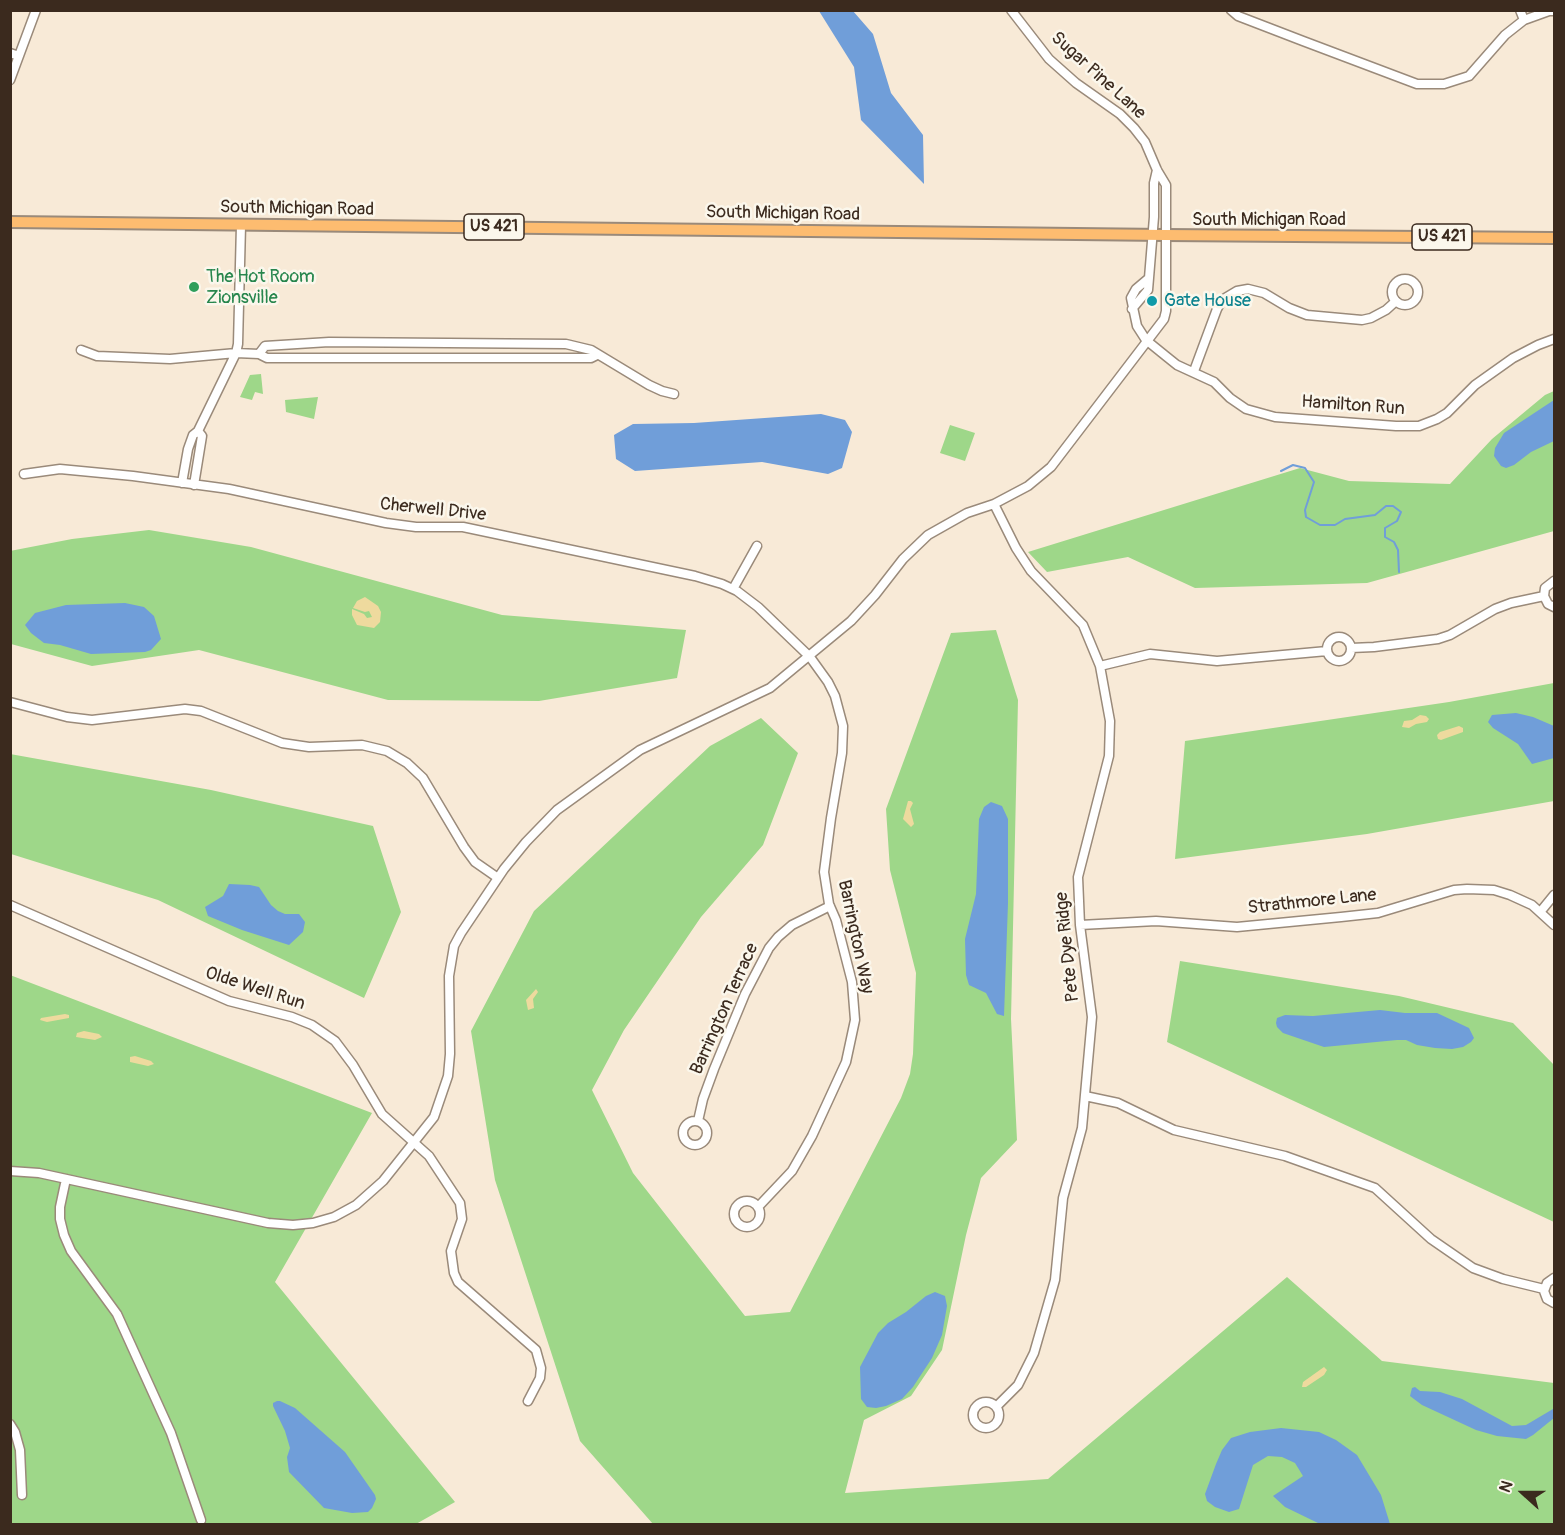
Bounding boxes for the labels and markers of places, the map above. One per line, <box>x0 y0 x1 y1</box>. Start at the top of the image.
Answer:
place label: The Hot Room Zionsville <box>206 266 315 308</box>
marker: The Hot Room Zionsville <box>187 280 201 294</box>
place label: Gate House <box>1164 290 1251 312</box>
marker: Gate House <box>1145 294 1159 308</box>

